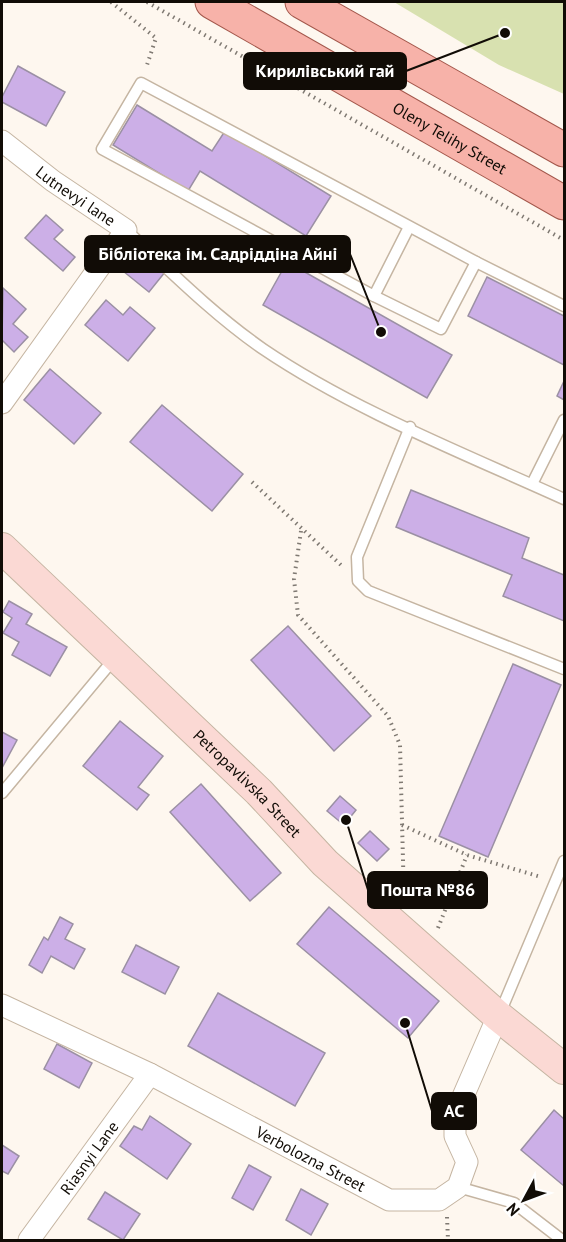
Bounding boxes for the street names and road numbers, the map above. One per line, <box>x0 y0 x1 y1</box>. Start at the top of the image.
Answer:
street label: Oleny Telihy Street <box>389 97 511 179</box>
street label: Lutnevyi lane <box>32 162 119 230</box>
street label: Petropavlivska Street <box>189 725 306 842</box>
street label: Riasnyi Lane <box>56 1117 123 1198</box>
street label: Verbolozna Street <box>252 1121 369 1196</box>

